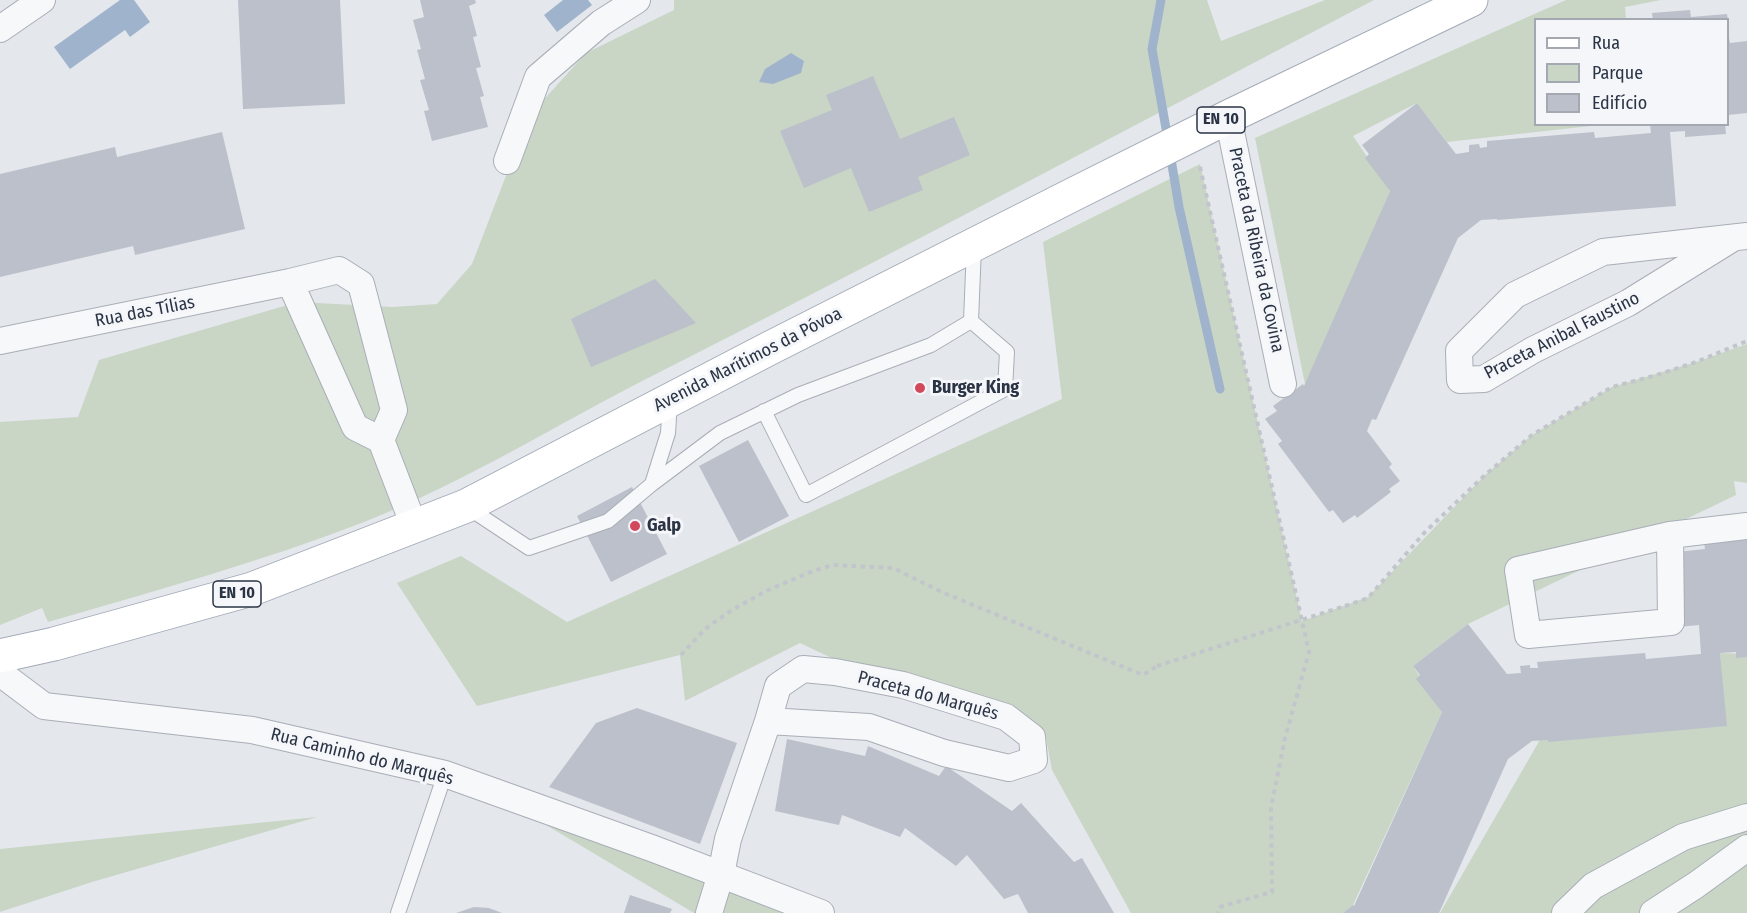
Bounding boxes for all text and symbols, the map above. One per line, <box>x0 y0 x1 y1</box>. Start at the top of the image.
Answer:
legend <box>1534 18 1729 126</box>
text: Rua <box>1592 32 1620 54</box>
text: Parque <box>1592 62 1643 84</box>
text: Edifício <box>1592 92 1647 114</box>
road number: EN 10 <box>1197 107 1245 133</box>
street label: Praceta da Ribeira da Covina <box>1224 145 1288 355</box>
street label: Praceta Anibal Faustino <box>1481 287 1643 385</box>
street label: Rua das Tílias <box>93 292 197 332</box>
street label: Avenida Marítimos da Póvoa <box>650 303 846 417</box>
place label: Burger King <box>932 377 1019 399</box>
marker: Burger King <box>913 381 927 395</box>
place label: Galp <box>647 515 681 537</box>
marker: Galp <box>628 519 642 533</box>
road number: EN 10 <box>213 581 261 607</box>
street label: Praceta do Marquês <box>855 667 1001 725</box>
street label: Rua Caminho do Marquês <box>268 724 456 790</box>

